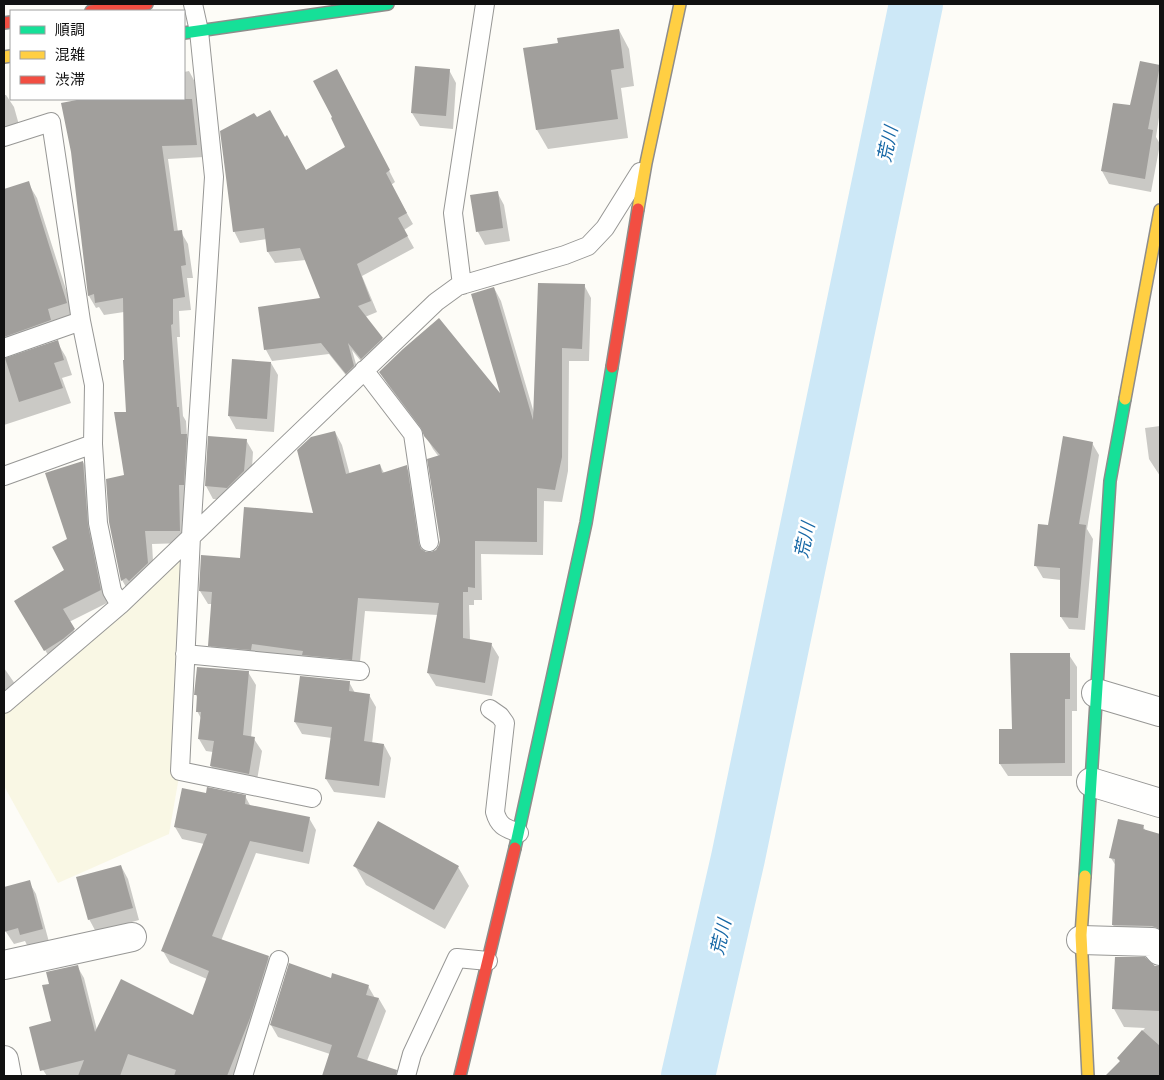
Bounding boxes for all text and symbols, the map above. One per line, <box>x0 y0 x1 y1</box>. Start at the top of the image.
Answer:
legend <box>10 10 185 100</box>
text: 順調 <box>55 19 85 39</box>
text: 混雑 <box>55 44 85 64</box>
text: 渋滞 <box>55 69 85 89</box>
water label: 荒川 <box>872 122 903 164</box>
water label: 荒川 <box>789 518 820 560</box>
water label: 荒川 <box>704 915 736 957</box>

